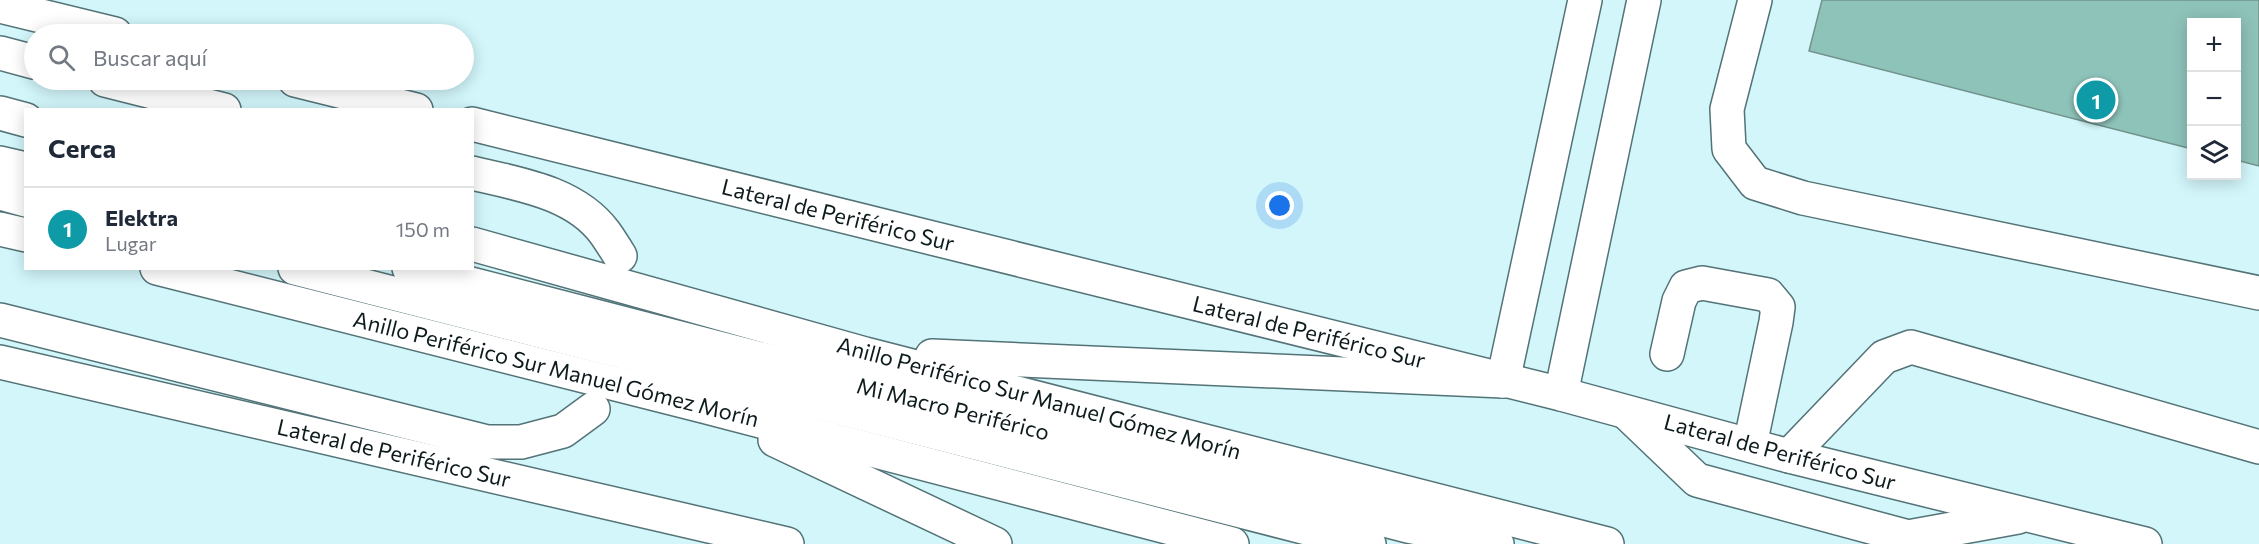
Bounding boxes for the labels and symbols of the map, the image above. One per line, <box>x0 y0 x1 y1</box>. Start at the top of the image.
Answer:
pin: 1 <box>2076 78 2116 122</box>
street label: Lateral de Periférico Sur <box>719 173 957 257</box>
your location <box>1265 191 1294 220</box>
street label: Lateral de Periférico Sur <box>1190 290 1428 374</box>
street label: Anillo Periférico Sur Manuel Gómez Morín <box>350 305 762 432</box>
street label: Anillo Periférico Sur Manuel Gómez Morín <box>834 330 1244 465</box>
street label: Mi Macro Periférico <box>854 372 1052 446</box>
street label: Lateral de Periférico Sur <box>1661 408 1899 496</box>
street label: Lateral de Periférico Sur <box>275 412 514 493</box>

